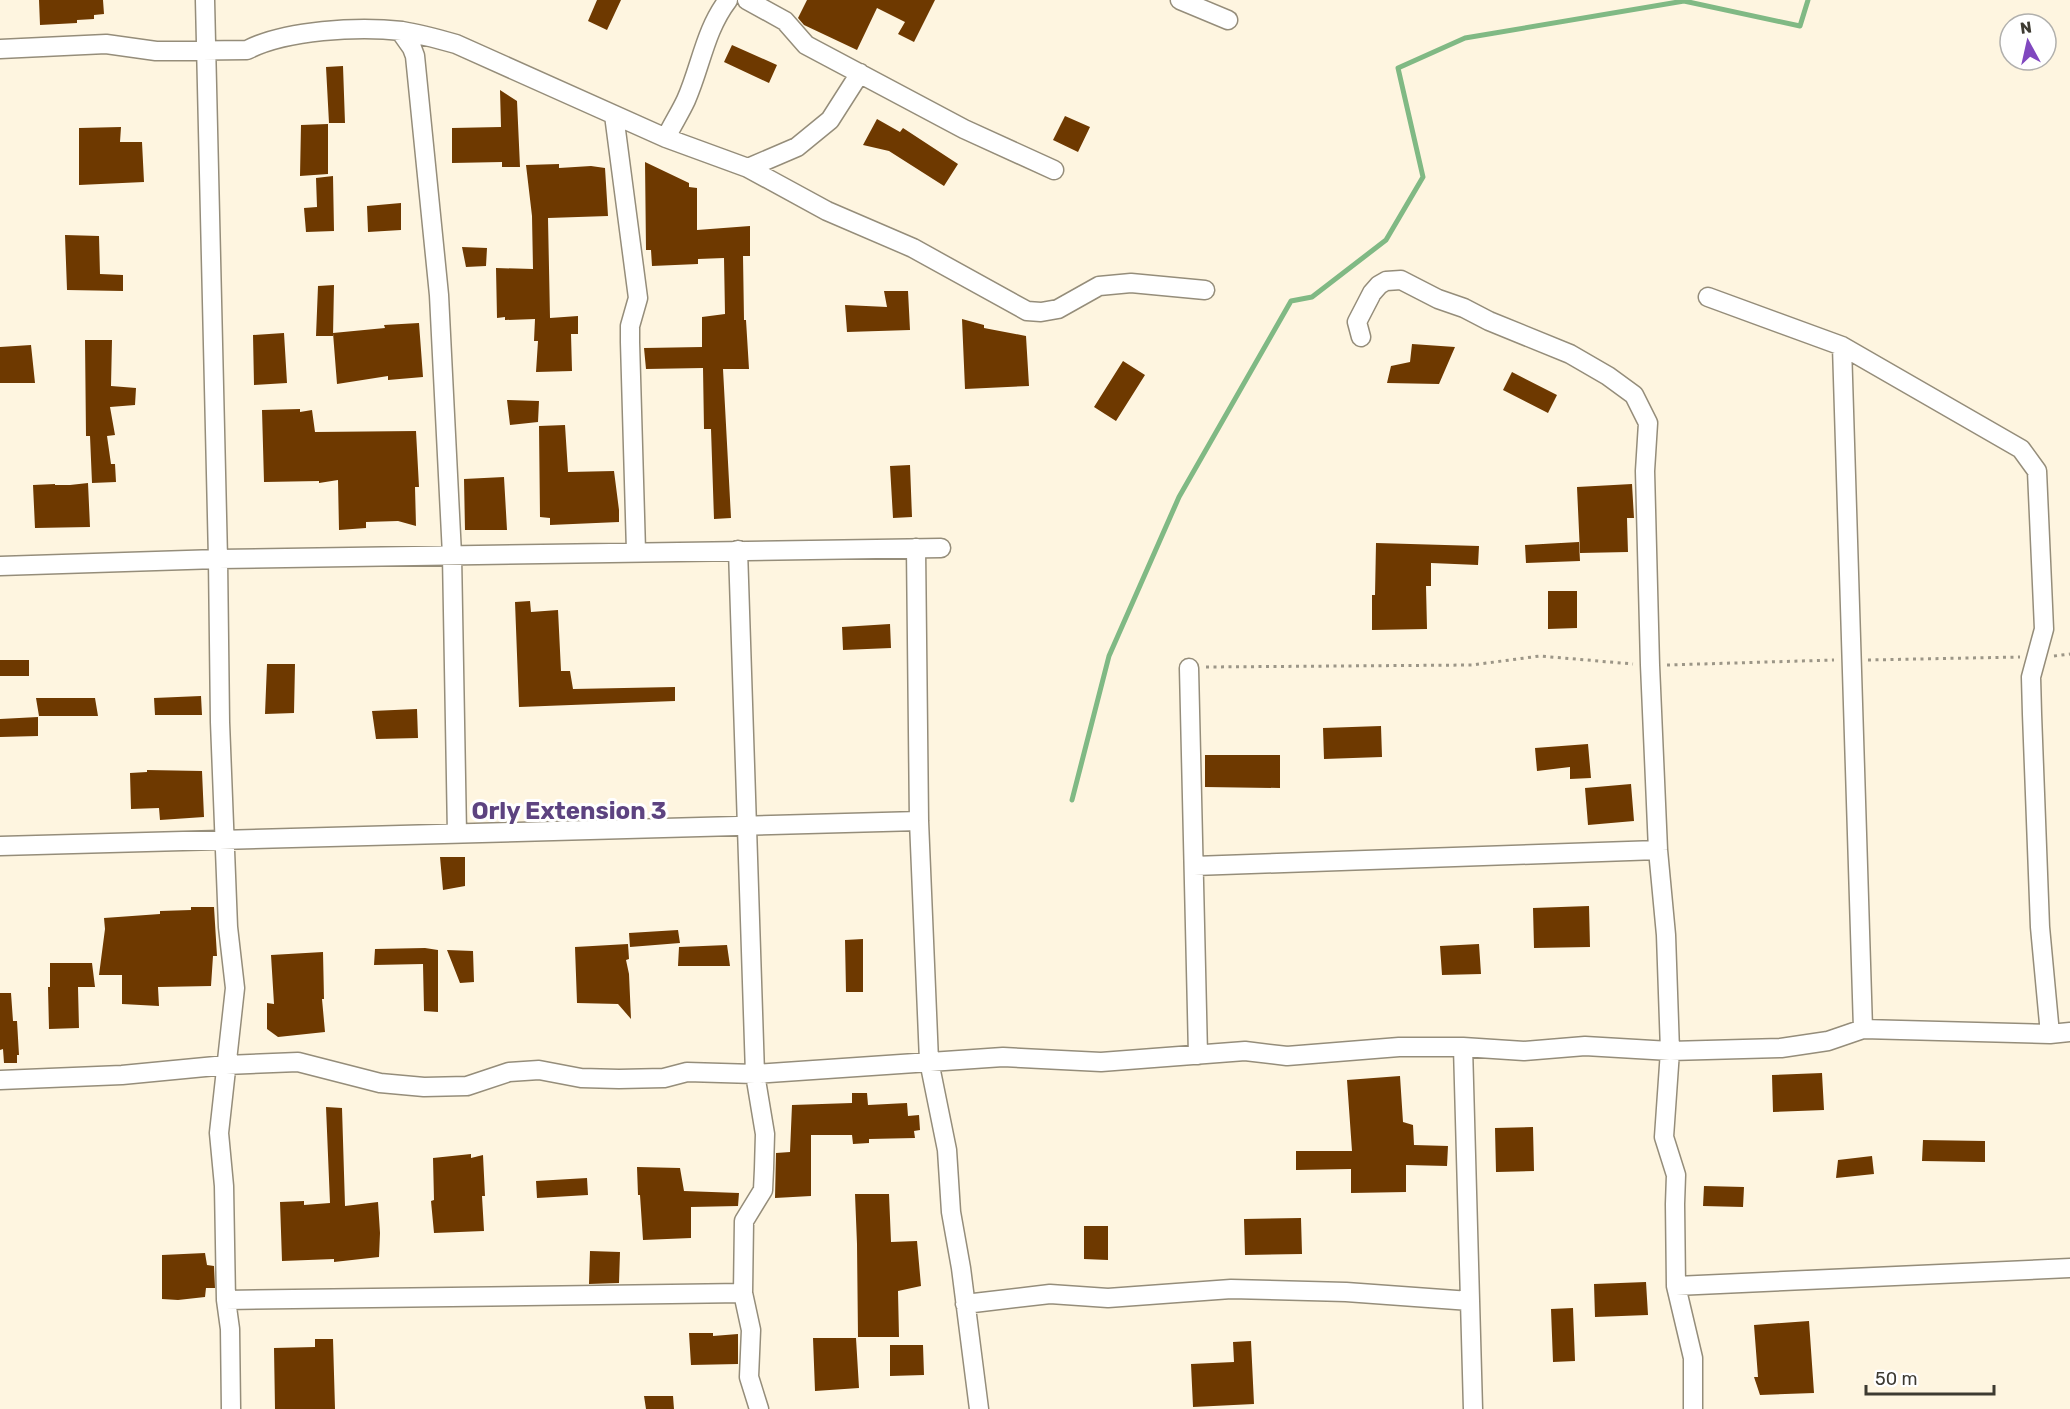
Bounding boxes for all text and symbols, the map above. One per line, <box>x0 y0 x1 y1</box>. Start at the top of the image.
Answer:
north arrow <box>1998 12 2058 72</box>
text: N <box>2019 17 2033 38</box>
district label: Orly Extension 3 <box>471 797 667 825</box>
scale bar <box>1866 1358 1994 1396</box>
text: 50 m <box>1875 1368 1918 1390</box>

